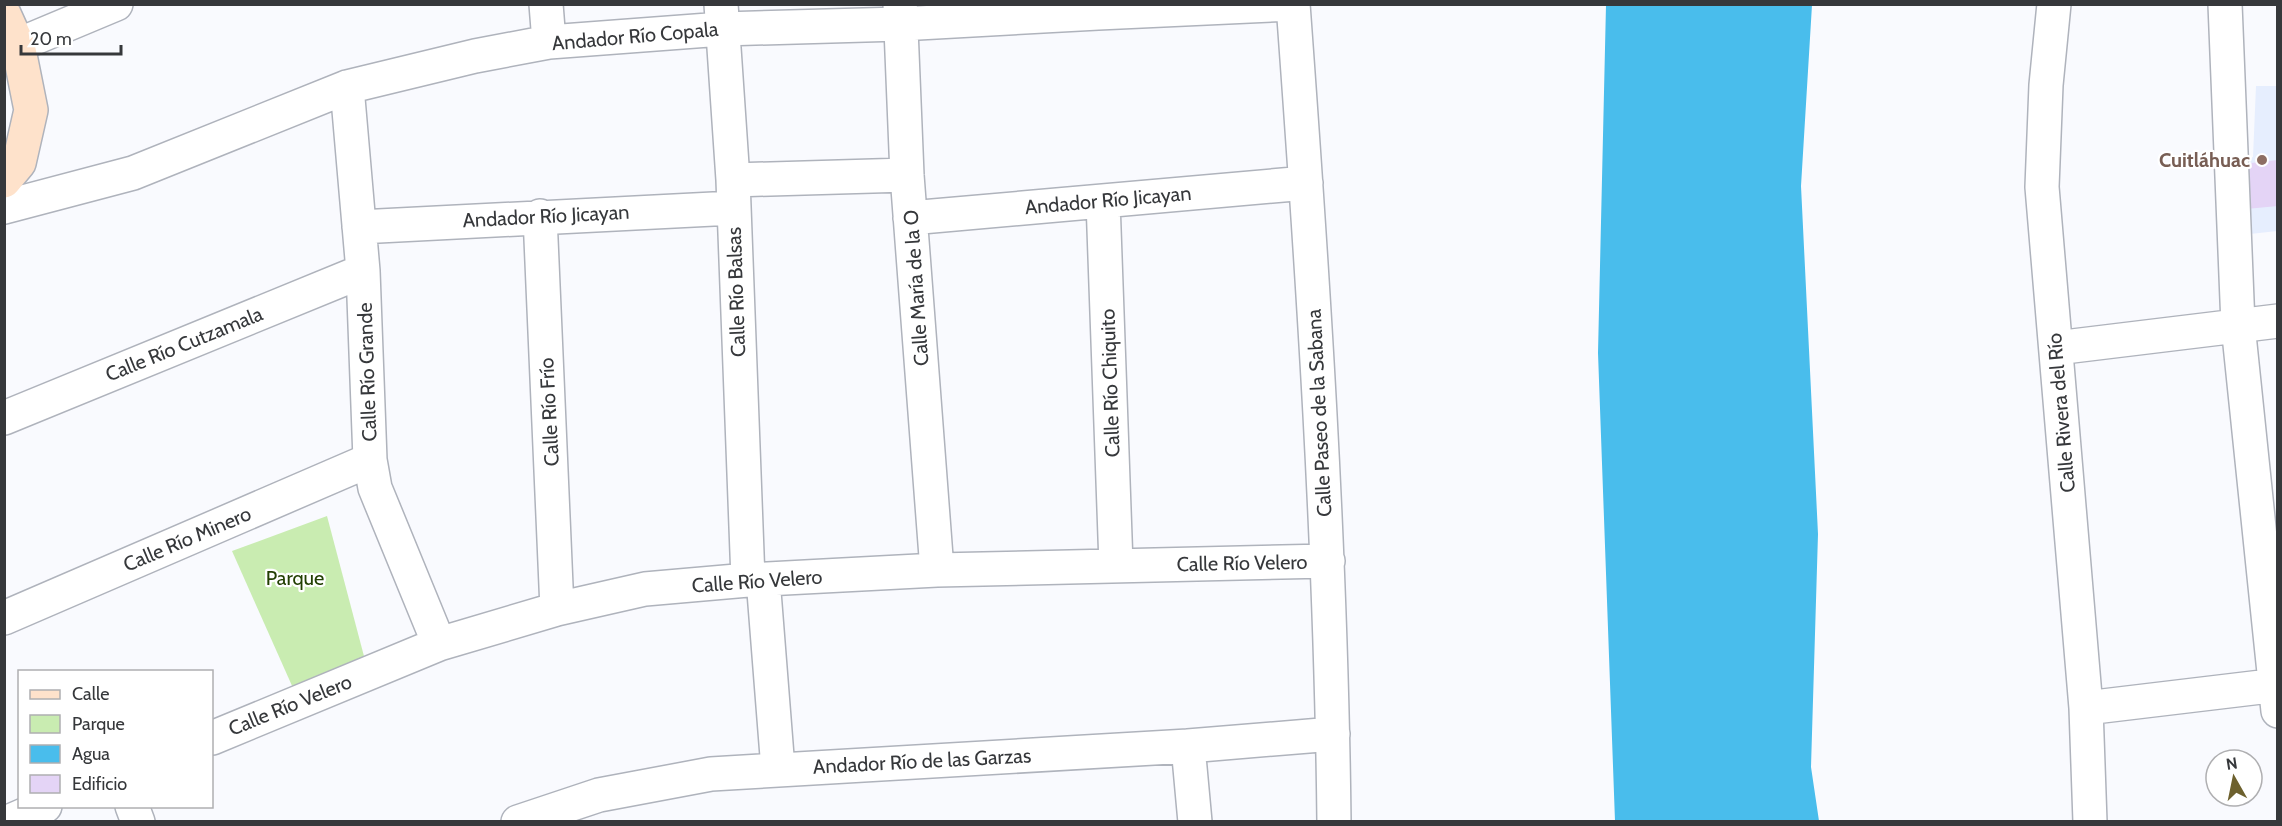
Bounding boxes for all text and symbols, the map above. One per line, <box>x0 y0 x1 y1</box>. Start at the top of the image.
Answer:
street label: Andador Río Copala <box>551 17 720 55</box>
scale bar <box>21 18 122 56</box>
text: 20 m <box>30 28 72 50</box>
place label: Cuitláhuac <box>2159 148 2250 172</box>
marker: Cuitláhuac <box>2255 153 2269 167</box>
street label: Andador Río Jicayan <box>1024 181 1192 219</box>
street label: Andador Río Jicayan <box>462 200 630 232</box>
street label: Calle María de la O <box>899 209 933 367</box>
street label: Calle Río Balsas <box>722 227 750 357</box>
street label: Calle Río Cutzamala <box>102 301 266 386</box>
street label: Calle Río Grande <box>353 302 381 442</box>
street label: Calle Río Chiquito <box>1095 308 1125 458</box>
street label: Calle Paseo de la Sabana <box>1302 308 1336 518</box>
street label: Calle Rivera del Río <box>2042 332 2080 494</box>
street label: Calle Río Frío <box>534 357 564 467</box>
street label: Calle Río Minero <box>120 501 254 577</box>
street label: Calle Río Velero <box>1176 550 1308 576</box>
street label: Calle Río Velero <box>691 564 823 598</box>
park label: Parque <box>266 566 324 590</box>
street label: Calle Río Velero <box>225 669 355 741</box>
legend <box>18 670 213 808</box>
text: Calle <box>72 683 109 705</box>
text: Parque <box>72 713 125 735</box>
text: Agua <box>72 743 110 765</box>
street label: Andador Río de las Garzas <box>812 743 1032 779</box>
north arrow <box>2204 748 2264 808</box>
text: N <box>2225 753 2239 774</box>
text: Edificio <box>72 773 127 795</box>

